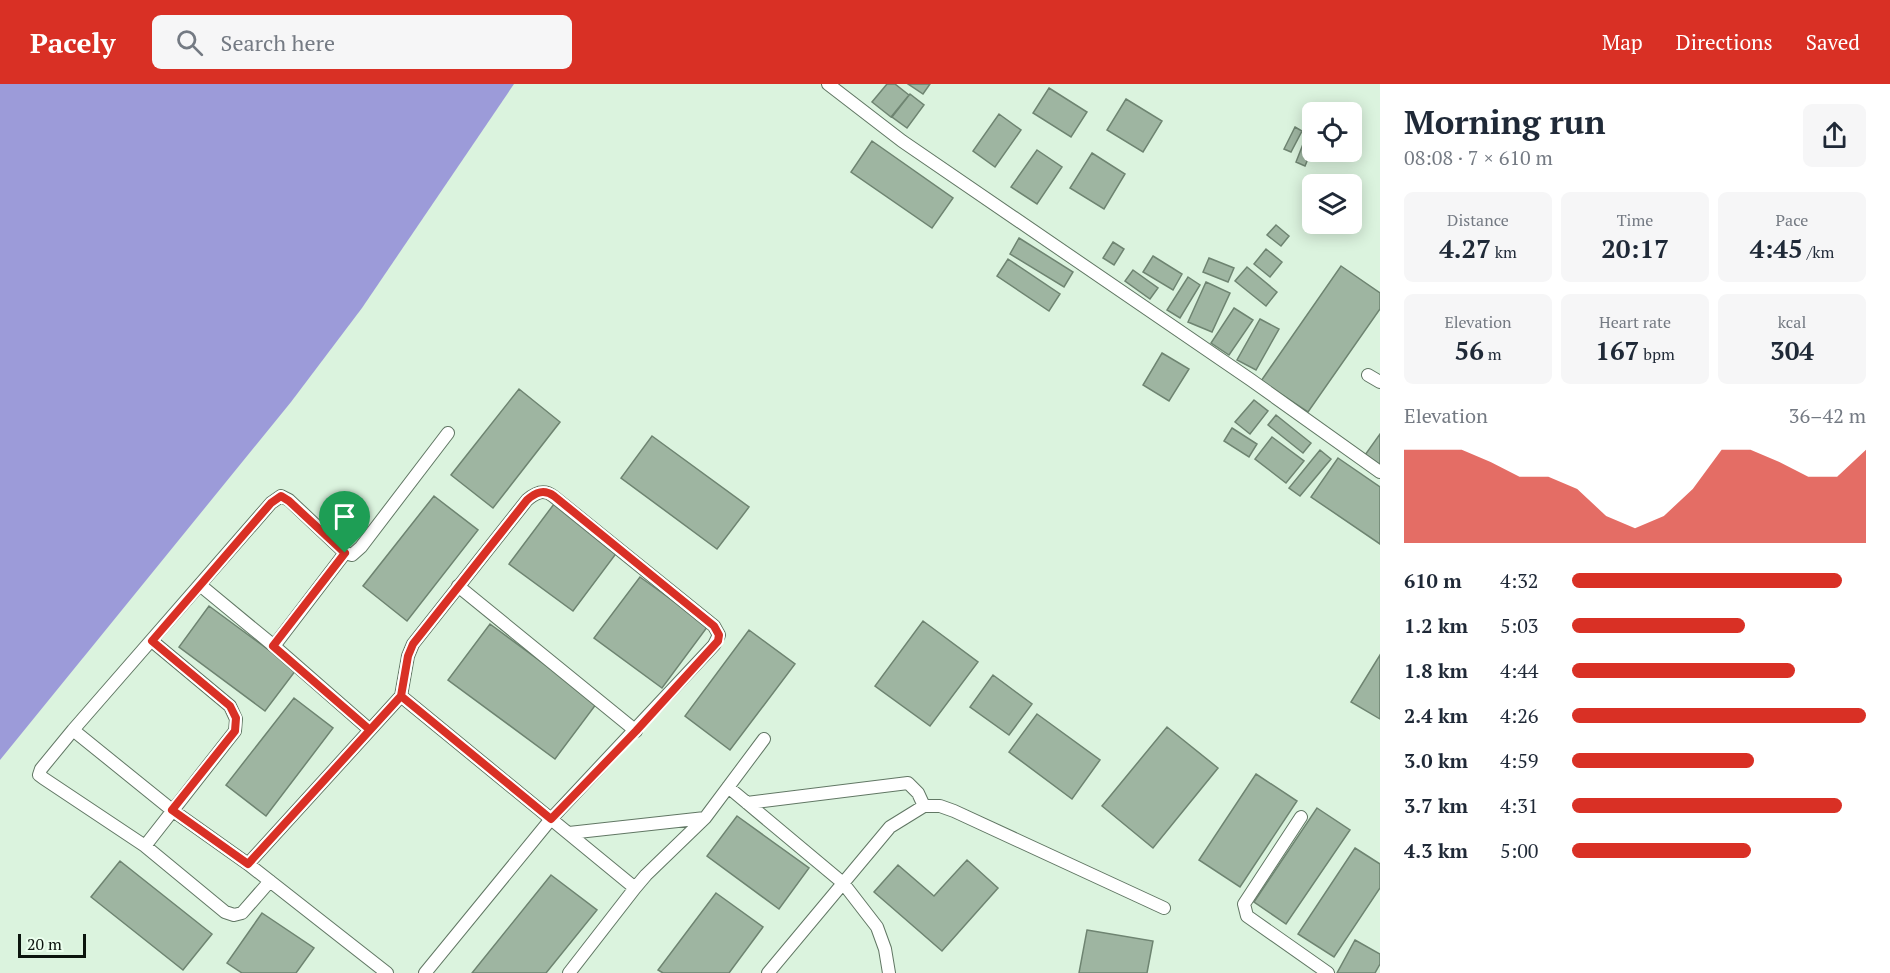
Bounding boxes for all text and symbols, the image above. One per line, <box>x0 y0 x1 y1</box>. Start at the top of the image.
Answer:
search box <box>152 15 572 69</box>
text: Pacely <box>30 24 116 61</box>
icon: search <box>173 26 206 59</box>
text: Search here <box>221 28 335 57</box>
text: Map <box>1602 28 1643 56</box>
text: Directions <box>1676 28 1773 56</box>
text: Saved <box>1806 28 1860 56</box>
text: Morning run <box>1404 100 1606 143</box>
map controls <box>1302 102 1362 234</box>
button: locate <box>1302 102 1362 162</box>
button: share <box>1803 104 1866 167</box>
text: 08:08 · 7 × 610 m <box>1404 144 1553 171</box>
button: layers <box>1302 174 1362 234</box>
text: Distance <box>1447 209 1509 231</box>
text: Time <box>1617 209 1653 231</box>
text: Pace <box>1776 209 1808 231</box>
text: 4.27 <box>1439 231 1491 265</box>
text: 20:17 <box>1601 231 1669 265</box>
text: 4:45 <box>1750 231 1803 265</box>
text: km <box>1491 241 1517 263</box>
text: /km <box>1803 241 1834 263</box>
text: Elevation <box>1444 311 1512 333</box>
text: Heart rate <box>1599 311 1671 333</box>
text: kcal <box>1778 311 1806 333</box>
text: 56 <box>1454 333 1484 367</box>
text: 167 <box>1595 333 1639 367</box>
text: 304 <box>1770 333 1814 367</box>
text: m <box>1484 343 1502 365</box>
text: bpm <box>1639 343 1675 365</box>
text: Elevation <box>1404 402 1488 429</box>
text: 36–42 m <box>1789 402 1866 429</box>
pin <box>319 491 370 553</box>
icon: arrive <box>328 500 361 533</box>
text: 610 m <box>1404 567 1462 594</box>
text: 4:32 <box>1500 567 1539 594</box>
text: 1.2 km <box>1404 612 1468 639</box>
text: 5:03 <box>1500 612 1539 639</box>
text: 1.8 km <box>1404 657 1468 684</box>
text: 4:44 <box>1500 657 1539 684</box>
text: 2.4 km <box>1404 702 1468 729</box>
text: 4:26 <box>1500 702 1539 729</box>
text: 3.0 km <box>1404 747 1468 774</box>
text: 4:59 <box>1500 747 1539 774</box>
text: 3.7 km <box>1404 792 1468 819</box>
text: 4:31 <box>1500 792 1539 819</box>
text: 4.3 km <box>1404 837 1468 864</box>
text: 5:00 <box>1500 837 1539 864</box>
scale bar <box>18 931 86 958</box>
text: 20 m <box>27 933 62 955</box>

